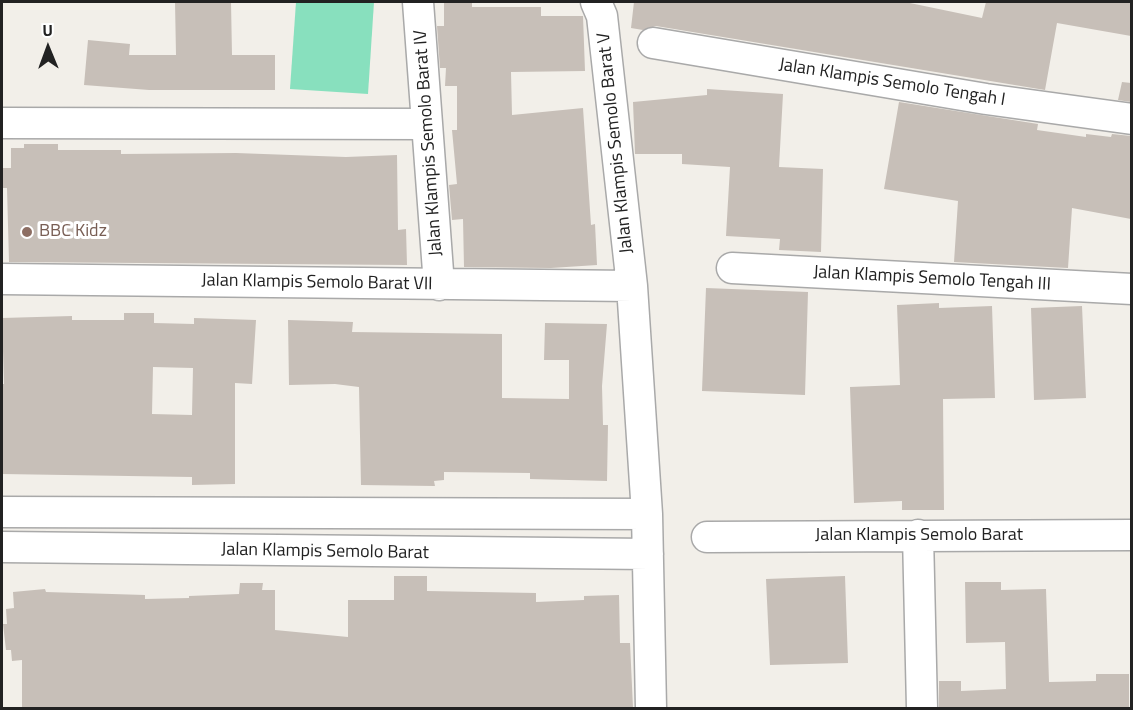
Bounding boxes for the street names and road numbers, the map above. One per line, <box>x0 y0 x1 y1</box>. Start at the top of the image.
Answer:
street label: Jalan Klampis Semolo Barat IV <box>410 29 448 257</box>
street label: Jalan Klampis Semolo Barat V <box>594 31 638 255</box>
street label: Jalan Klampis Semolo Tengah I <box>777 54 1007 112</box>
street label: Jalan Klampis Semolo Tengah III <box>813 262 1051 296</box>
street label: Jalan Klampis Semolo Barat VII <box>201 270 433 296</box>
street label: Jalan Klampis Semolo Barat <box>815 525 1023 547</box>
street label: Jalan Klampis Semolo Barat <box>221 539 429 565</box>

